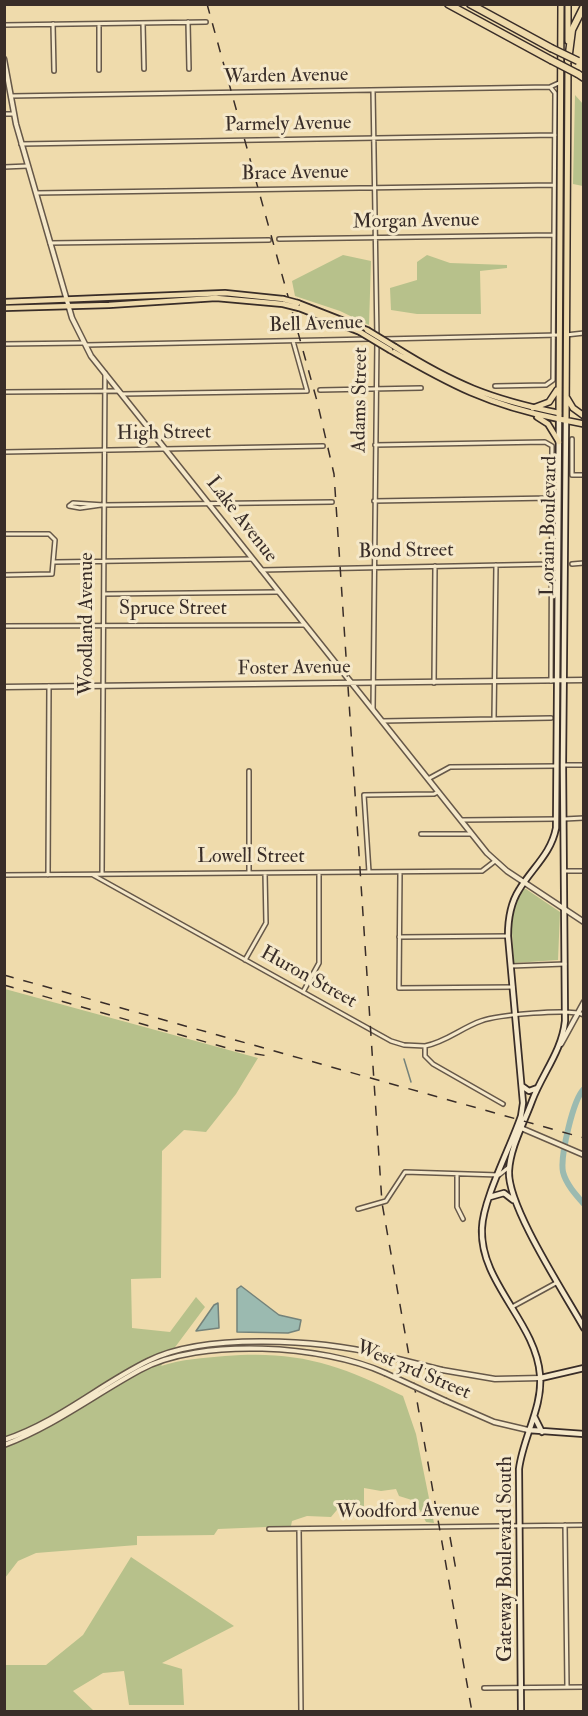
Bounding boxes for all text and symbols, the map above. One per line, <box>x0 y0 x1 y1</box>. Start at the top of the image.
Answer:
street label: Warden Avenue <box>223 64 349 90</box>
street label: Parmely Avenue <box>224 112 352 138</box>
street label: Brace Avenue <box>241 161 349 187</box>
street label: Morgan Avenue <box>353 209 479 235</box>
street label: Bell Avenue <box>269 311 363 339</box>
street label: Adams Street <box>348 347 374 453</box>
street label: High Street <box>117 421 211 447</box>
street label: Lorain Boulevard <box>537 456 563 596</box>
street label: Lake Avenue <box>200 472 282 568</box>
street label: Bond Street <box>358 539 454 565</box>
street label: Woodland Avenue <box>76 552 100 696</box>
street label: Spruce Street <box>119 598 227 622</box>
street label: Foster Avenue <box>237 656 351 682</box>
street label: Lowell Street <box>197 846 305 870</box>
street label: Huron Street <box>256 942 360 1014</box>
street label: West 3rd Street <box>352 1336 474 1406</box>
street label: Gateway Boulevard South <box>495 1456 519 1662</box>
street label: Woodford Avenue <box>336 1499 480 1525</box>

